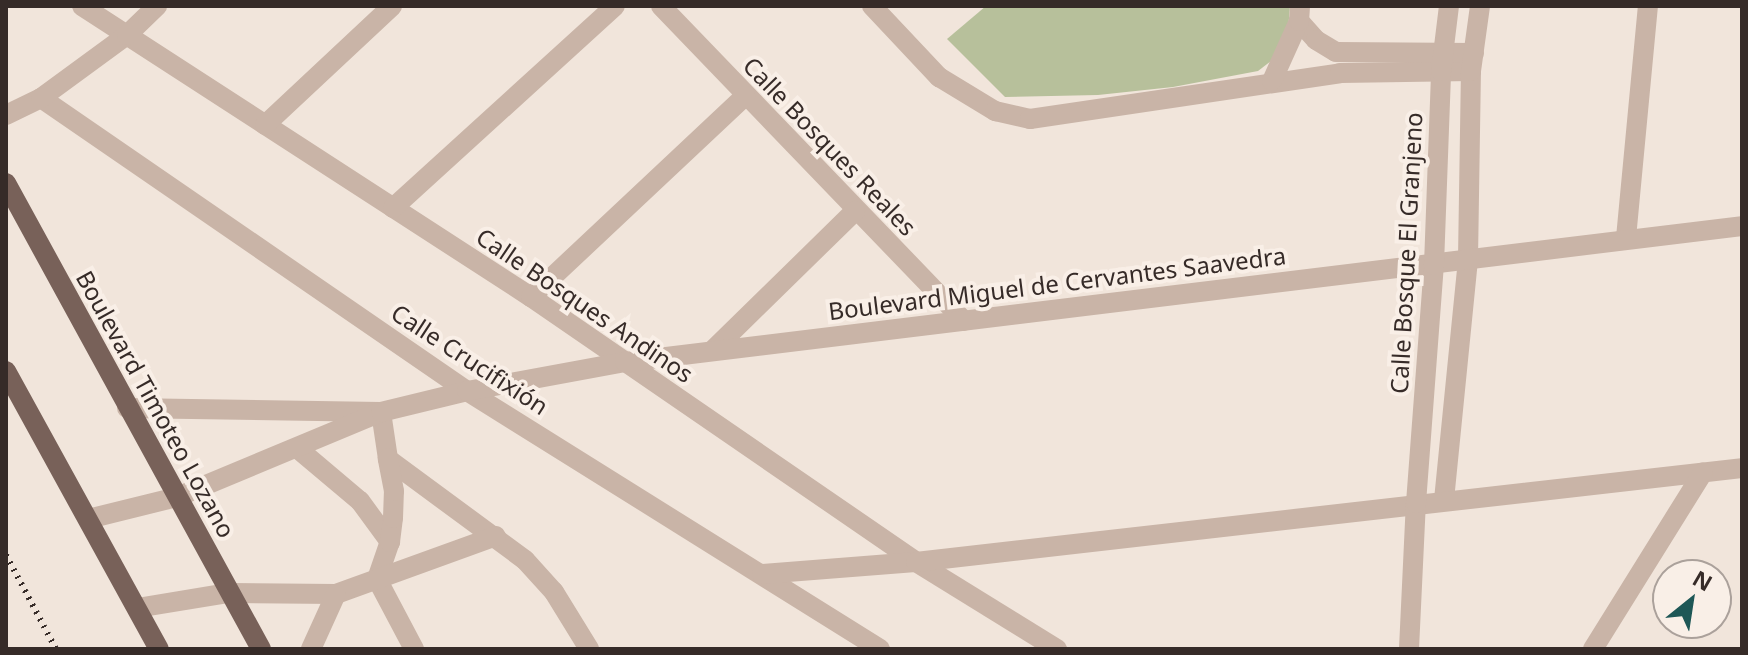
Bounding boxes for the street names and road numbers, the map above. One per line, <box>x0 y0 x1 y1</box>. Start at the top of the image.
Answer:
street label: Calle Bosques Reales <box>738 51 922 241</box>
street label: Calle Bosque El Granjeno <box>1384 112 1428 394</box>
street label: Calle Bosques Andinos <box>471 222 699 388</box>
street label: Boulevard Miguel de Cervantes Saavedra <box>827 241 1287 325</box>
street label: Boulevard Timoteo Lozano <box>71 266 241 542</box>
street label: Calle Crucifixión <box>386 298 554 420</box>

